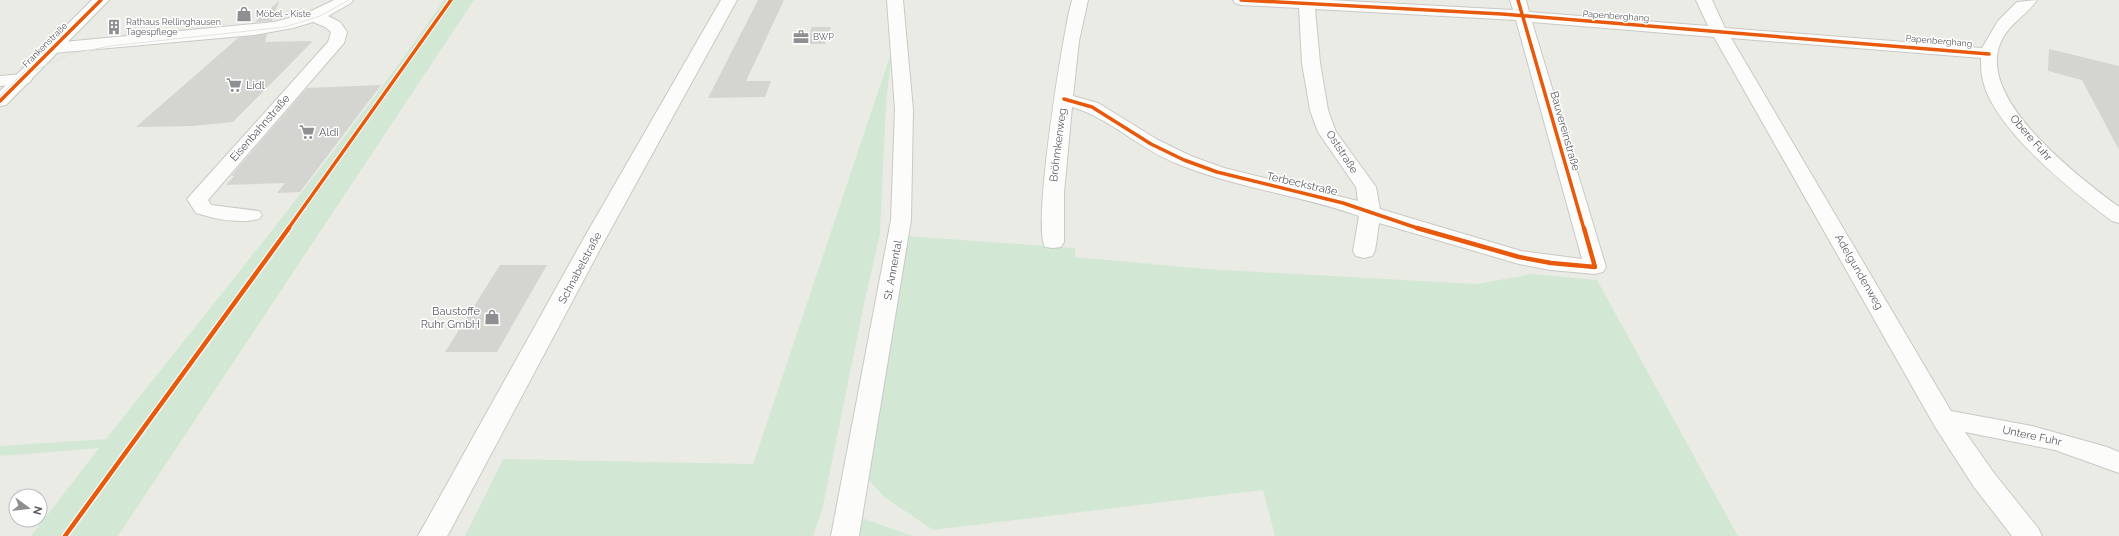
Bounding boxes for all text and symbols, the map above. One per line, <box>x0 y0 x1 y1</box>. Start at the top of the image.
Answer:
shop icon: Möbel - Kiste <box>235 5 253 23</box>
place label: Möbel - Kiste <box>256 9 312 19</box>
street label: Papenberghang <box>1582 9 1650 23</box>
place label: Rathaus Rellinghausen Tagespflege <box>126 17 221 37</box>
building icon: Rathaus Rellinghausen Tagespflege <box>105 18 123 36</box>
street label: Frankenstraße <box>21 20 70 69</box>
office icon: BWP <box>792 28 810 46</box>
place label: BWP <box>813 32 834 42</box>
street label: Papenberghang <box>1905 33 1973 49</box>
supermarket icon: Lidl <box>225 76 243 94</box>
place label: Lidl <box>246 79 265 92</box>
street label: Bauvereinstraße <box>1547 90 1583 173</box>
street label: Eisenbahnstraße <box>227 92 293 164</box>
street label: Bröhmkenweg <box>1047 107 1069 183</box>
street label: Obere Fuhr <box>2007 112 2055 164</box>
supermarket icon: Aldi <box>298 123 316 141</box>
place label: Aldi <box>319 126 339 139</box>
street label: Oststraße <box>1323 128 1361 176</box>
street label: Terbeckstraße <box>1265 170 1339 199</box>
street label: Schnabelstraße <box>556 230 605 306</box>
street label: Adelgundenweg <box>1832 232 1886 312</box>
street label: St. Annental <box>881 239 905 301</box>
place label: Baustoffe Ruhr GmbH <box>421 305 481 331</box>
shop icon: Baustoffe Ruhr GmbH <box>483 308 501 326</box>
street label: Untere Fuhr <box>2001 423 2063 449</box>
north arrow <box>8 488 48 528</box>
text: N <box>30 505 45 516</box>

